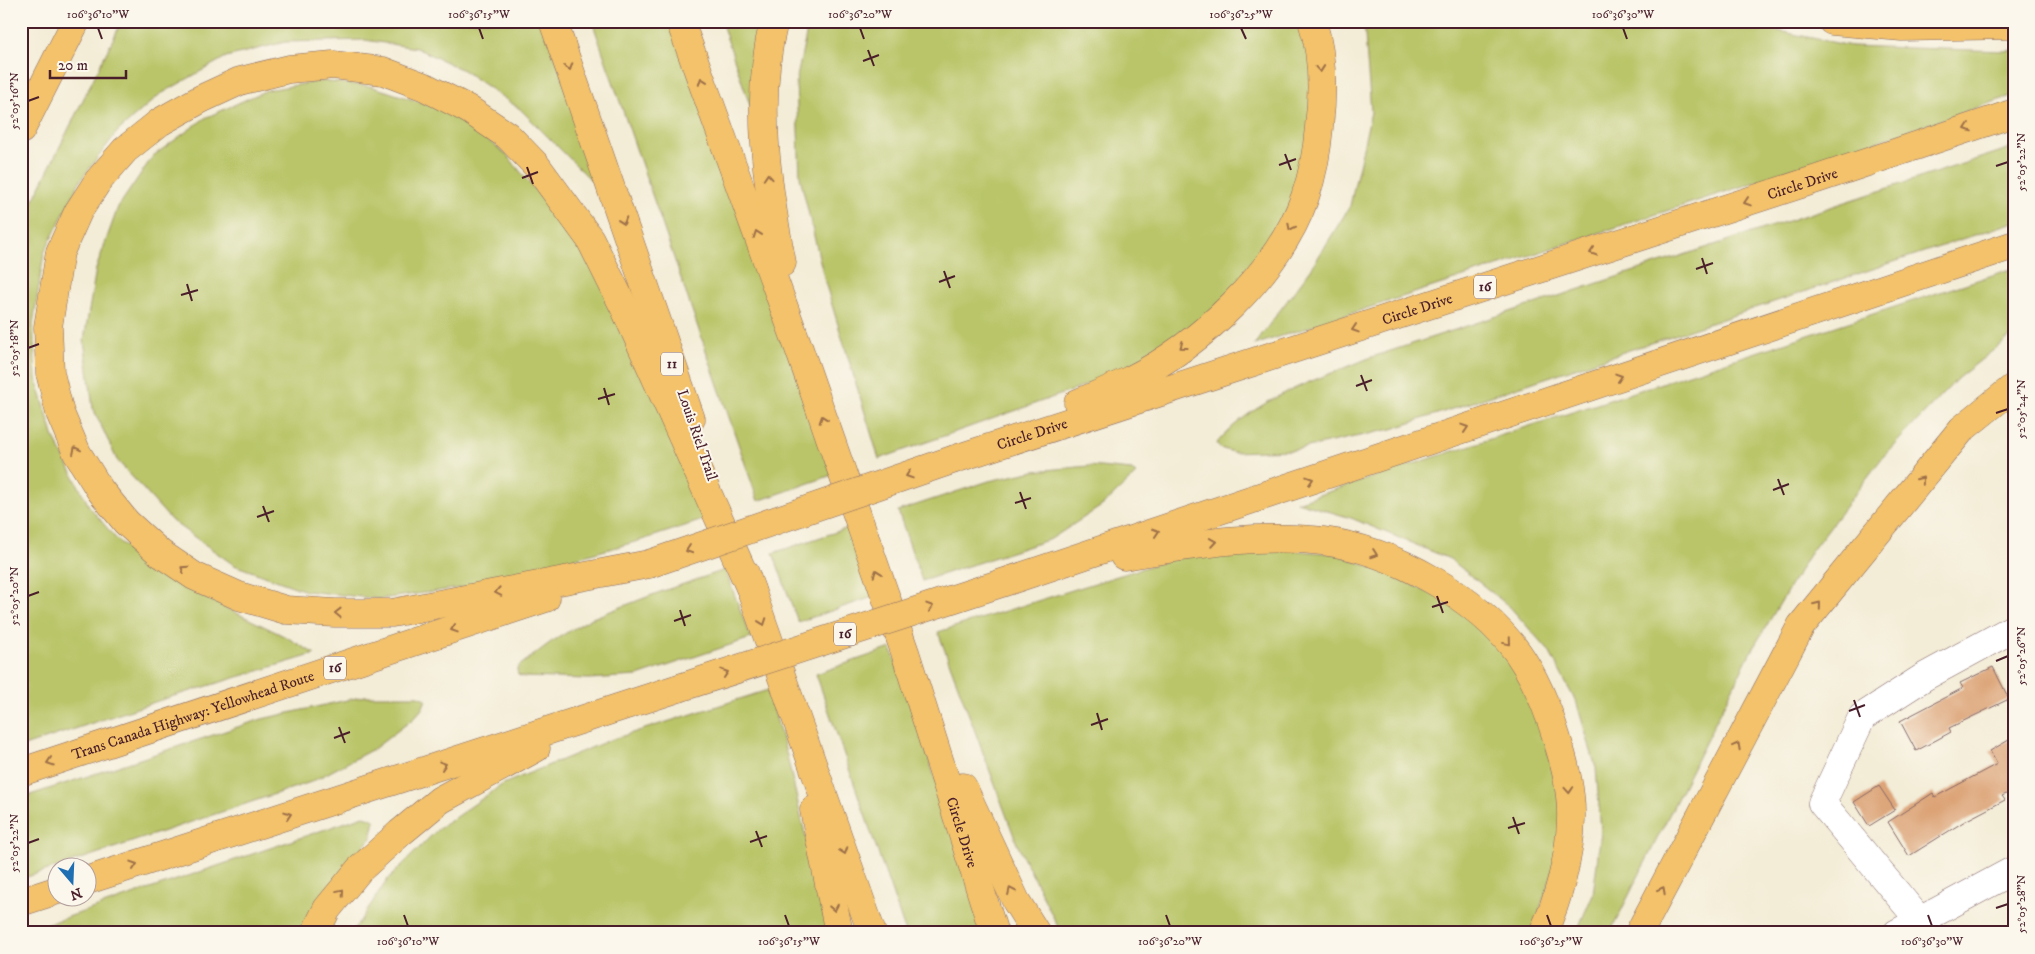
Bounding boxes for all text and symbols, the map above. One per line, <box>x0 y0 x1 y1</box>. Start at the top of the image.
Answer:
text: 106°36'10"W <box>67 7 130 22</box>
text: 106°36'15"W <box>448 7 511 22</box>
text: 106°36'20"W <box>828 7 893 22</box>
text: 106°36'25"W <box>1209 7 1274 22</box>
text: 106°36'30"W <box>1592 7 1655 22</box>
scale bar <box>50 48 126 80</box>
text: 20 m <box>58 56 88 75</box>
one-way arrow <box>563 63 573 71</box>
one-way arrow <box>1315 66 1326 74</box>
text: 52°05'16"N <box>7 72 22 130</box>
one-way arrow <box>698 78 708 86</box>
one-way arrow <box>1964 122 1972 132</box>
text: 52°05'22"N <box>2014 132 2029 191</box>
street label: Circle Drive <box>1765 163 1840 204</box>
one-way arrow <box>763 173 774 181</box>
one-way arrow <box>1743 196 1752 206</box>
one-way arrow <box>617 216 627 225</box>
one-way arrow <box>1287 221 1297 230</box>
one-way arrow <box>753 230 763 239</box>
one-way arrow <box>1589 246 1597 256</box>
road number: 16 <box>1474 276 1496 298</box>
street label: Circle Drive <box>1380 289 1455 329</box>
text: 52°05'18"N <box>7 319 22 377</box>
one-way arrow <box>1351 324 1359 334</box>
one-way arrow <box>1180 340 1189 348</box>
road number: 11 <box>661 352 683 376</box>
one-way arrow <box>1614 373 1622 383</box>
text: 52°05'24"N <box>2014 379 2029 439</box>
street label: Louis Riel Trail <box>672 387 722 484</box>
street label: Circle Drive <box>994 414 1070 454</box>
one-way arrow <box>819 415 829 424</box>
one-way arrow <box>1460 424 1468 434</box>
one-way arrow <box>72 446 83 455</box>
one-way arrow <box>905 469 914 479</box>
one-way arrow <box>1306 476 1314 486</box>
one-way arrow <box>1915 476 1924 485</box>
one-way arrow <box>1152 527 1160 537</box>
one-way arrow <box>1209 537 1217 547</box>
one-way arrow <box>685 544 694 554</box>
one-way arrow <box>1369 548 1377 558</box>
text: 52°05'20"N <box>7 566 22 626</box>
one-way arrow <box>180 566 189 575</box>
one-way arrow <box>873 569 883 577</box>
one-way arrow <box>494 587 503 597</box>
one-way arrow <box>925 602 934 612</box>
one-way arrow <box>1812 602 1820 611</box>
one-way arrow <box>334 608 342 618</box>
one-way arrow <box>757 617 767 626</box>
road number: 16 <box>834 622 856 646</box>
one-way arrow <box>450 623 458 633</box>
text: 52°05'26"N <box>2014 626 2029 686</box>
one-way arrow <box>1502 636 1511 645</box>
road number: 16 <box>324 656 346 680</box>
street label: Trans Canada Highway: Yellowhead Route <box>69 666 317 764</box>
one-way arrow <box>721 669 729 679</box>
one-way arrow <box>1731 742 1741 751</box>
one-way arrow <box>47 757 55 767</box>
one-way arrow <box>438 760 447 770</box>
one-way arrow <box>1564 786 1575 794</box>
street label: Circle Drive <box>942 795 982 870</box>
one-way arrow <box>284 811 292 821</box>
text: 52°05'22"N <box>7 813 22 872</box>
one-way arrow <box>838 846 848 855</box>
north arrow <box>48 856 98 906</box>
one-way arrow <box>129 861 138 871</box>
text: 52°05'28"N <box>2014 874 2029 933</box>
text: N <box>67 883 84 904</box>
one-way arrow <box>1656 886 1666 895</box>
one-way arrow <box>1007 887 1018 896</box>
one-way arrow <box>335 889 344 898</box>
one-way arrow <box>828 903 839 912</box>
text: 106°36'10"W <box>377 934 440 949</box>
text: 106°36'15"W <box>758 934 821 949</box>
text: 106°36'20"W <box>1138 934 1203 949</box>
text: 106°36'25"W <box>1519 934 1584 949</box>
text: 106°36'30"W <box>1901 934 1964 949</box>

